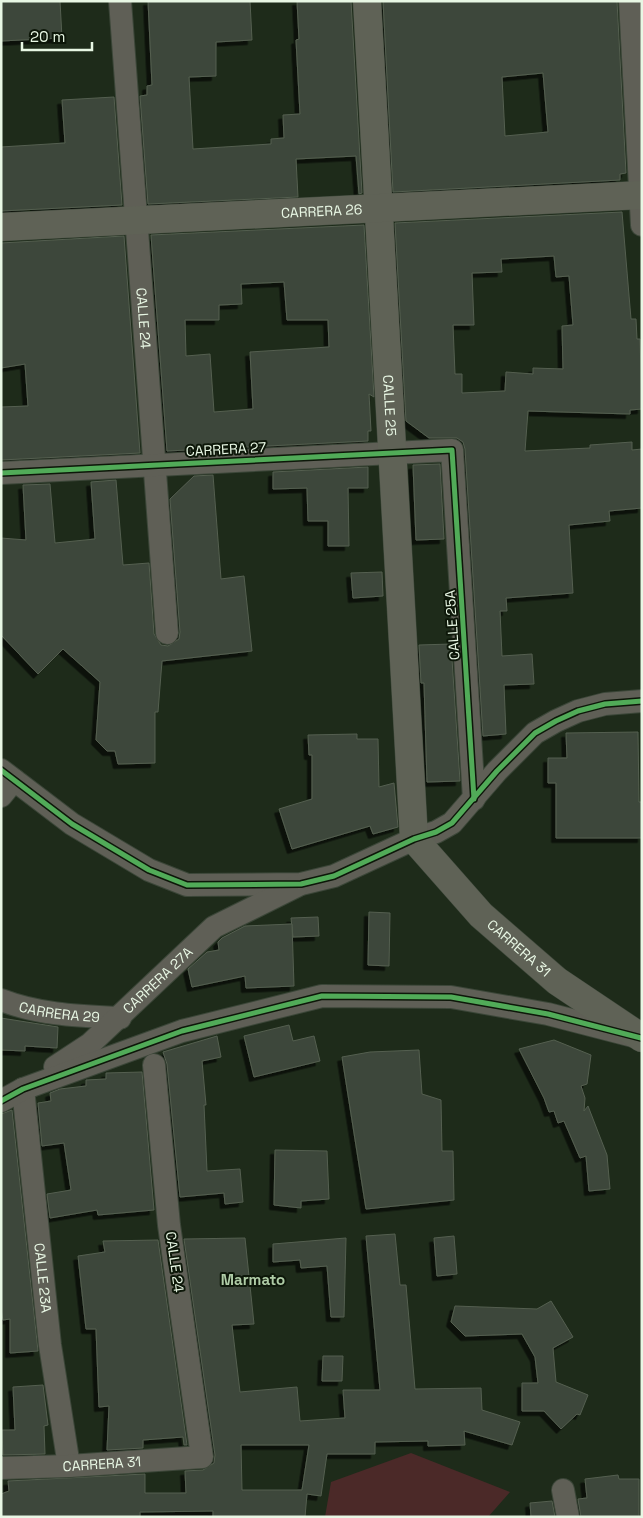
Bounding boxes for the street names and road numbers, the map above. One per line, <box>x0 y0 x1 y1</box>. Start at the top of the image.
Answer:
street label: CARRERA 26 <box>280 200 363 222</box>
street label: CALLE 24 <box>132 287 155 350</box>
street label: CALLE 25 <box>379 374 400 437</box>
street label: CARRERA 27 <box>185 438 267 460</box>
street label: CALLE 25A <box>441 589 463 661</box>
street label: CARRERA 31 <box>483 915 555 981</box>
street label: CARRERA 27A <box>119 943 197 1017</box>
street label: CARRERA 29 <box>17 997 100 1026</box>
street label: CALLE 24 <box>162 1230 188 1294</box>
street label: CALLE 23A <box>30 1242 56 1314</box>
street label: CARRERA 31 <box>62 1452 142 1475</box>

